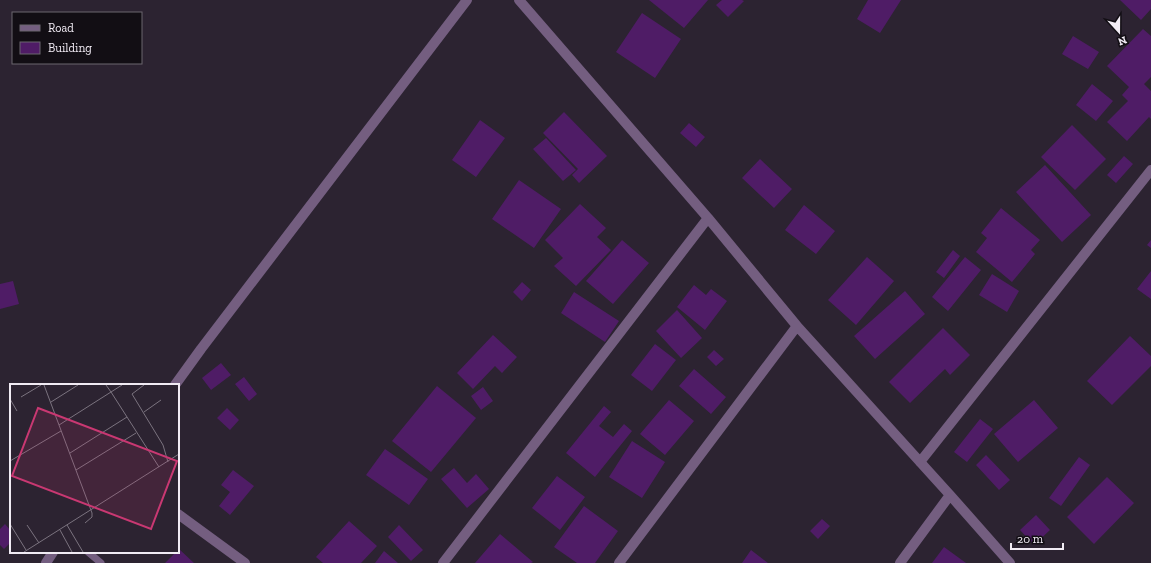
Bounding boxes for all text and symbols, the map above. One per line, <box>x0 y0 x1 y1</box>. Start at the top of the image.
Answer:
legend <box>12 12 142 64</box>
north arrow <box>1099 12 1139 52</box>
text: Road <box>48 21 74 35</box>
text: N <box>1116 33 1129 49</box>
text: Building <box>48 41 92 55</box>
inset map <box>10 384 179 553</box>
scale bar <box>1011 525 1063 551</box>
text: 20 m <box>1017 532 1044 546</box>

